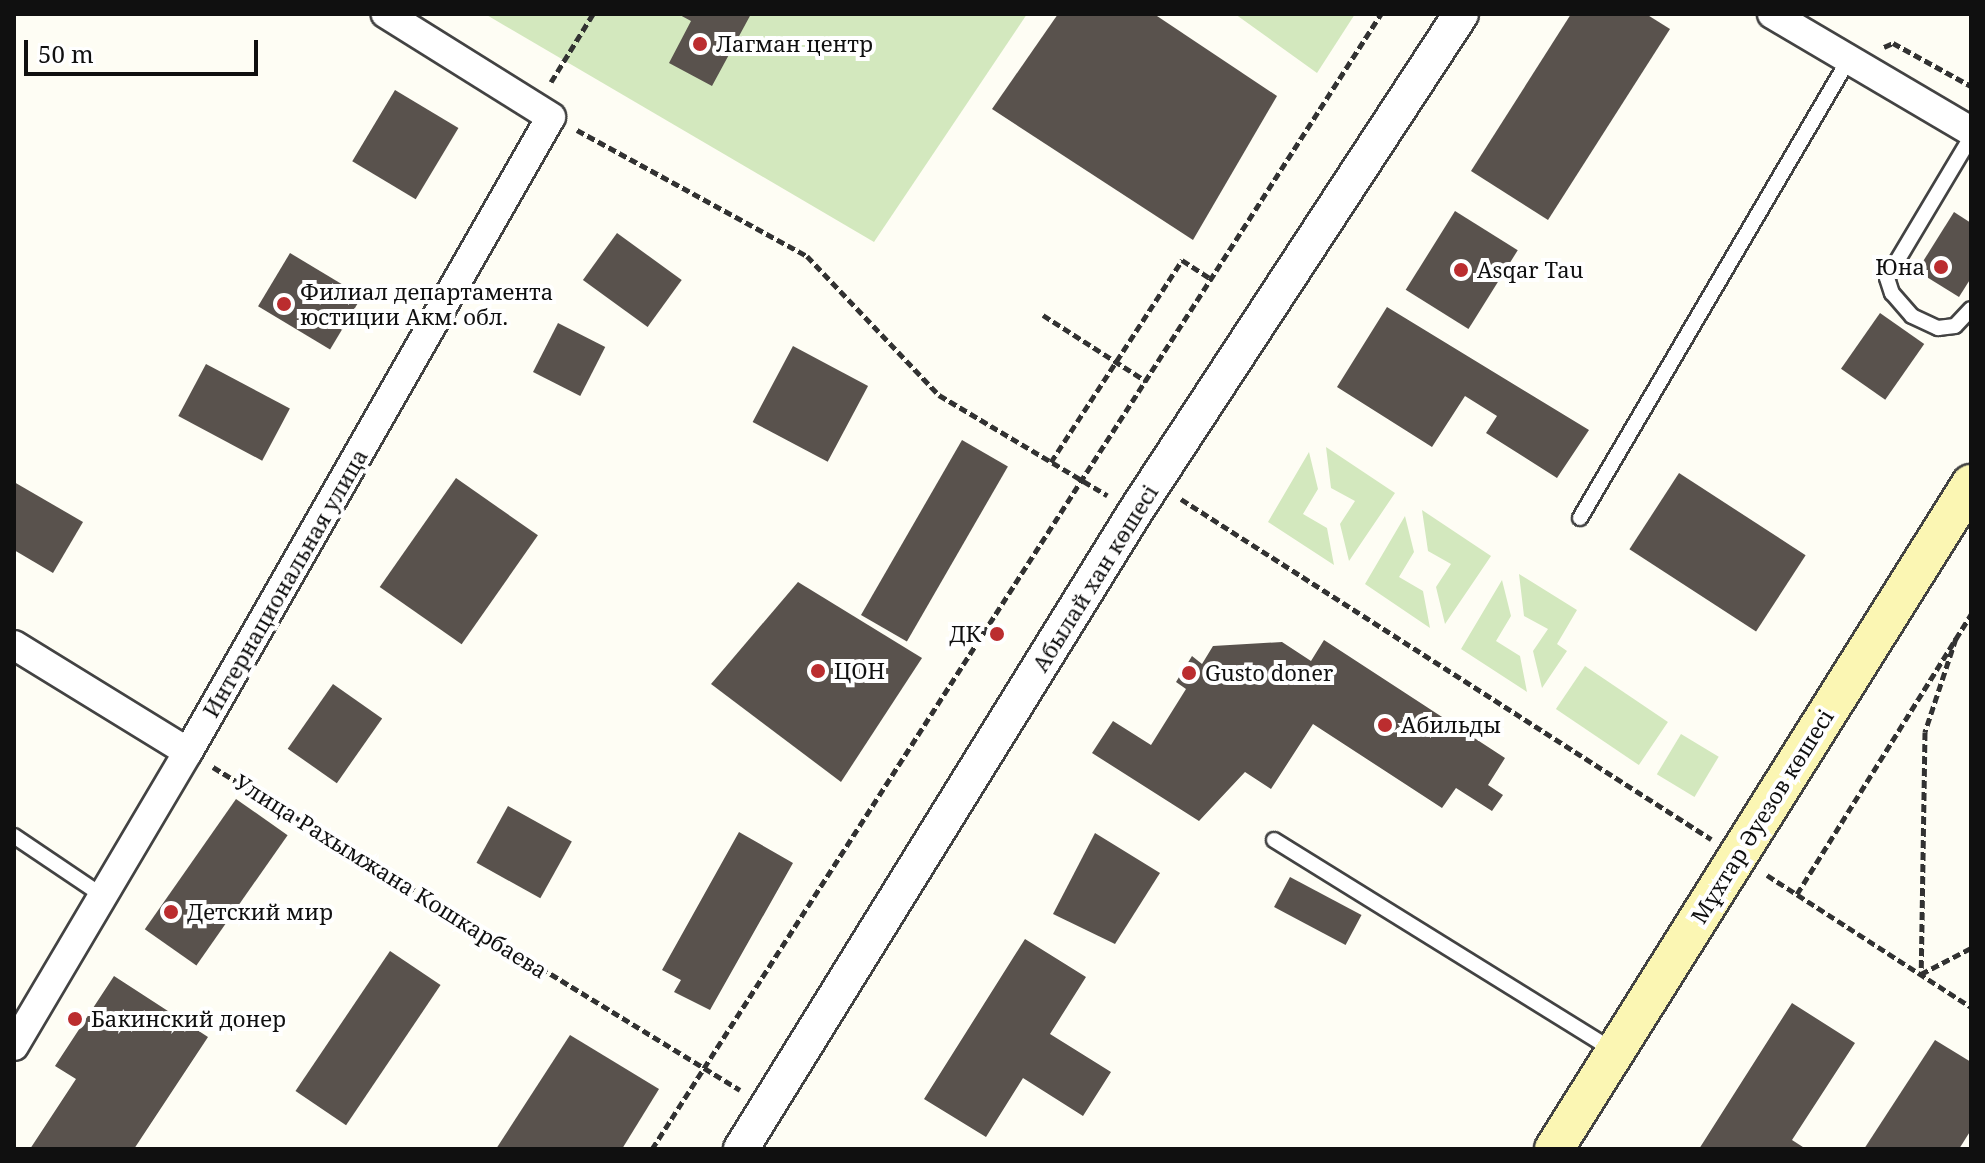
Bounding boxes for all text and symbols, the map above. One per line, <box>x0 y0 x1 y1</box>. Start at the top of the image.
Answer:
scale bar <box>28 24 262 74</box>
place label: Лагман центр <box>716 31 873 57</box>
marker: Лагман центр <box>691 35 709 53</box>
text: 50 m <box>38 37 94 70</box>
place label: Юна <box>1875 254 1925 280</box>
place label: Asqar Tau <box>1477 257 1584 283</box>
marker: Юна <box>1932 258 1950 276</box>
marker: Asqar Tau <box>1452 261 1470 279</box>
place label: Филиал департамента юстиции Акм. обл. <box>300 278 553 330</box>
marker: Филиал департамента юстиции Акм. обл. <box>275 295 293 313</box>
street label: Интернациональная улица <box>197 444 373 722</box>
street label: Абылай хан көшесі <box>1027 480 1163 676</box>
place label: ДК <box>949 621 981 647</box>
marker: ДК <box>988 625 1006 643</box>
place label: ЦОН <box>834 658 885 684</box>
place label: Gusto doner <box>1205 660 1333 686</box>
marker: ЦОН <box>809 662 827 680</box>
marker: Gusto doner <box>1180 664 1198 682</box>
street label: Мұхтар Әуезов көшесі <box>1685 704 1839 928</box>
place label: Абильды <box>1401 712 1501 738</box>
marker: Абильды <box>1376 716 1394 734</box>
street label: Улица Рахымжана Кошкарбаева <box>230 768 552 984</box>
place label: Детский мир <box>187 899 333 925</box>
marker: Детский мир <box>162 903 180 921</box>
place label: Бакинский донер <box>91 1006 286 1032</box>
marker: Бакинский донер <box>66 1010 84 1028</box>

